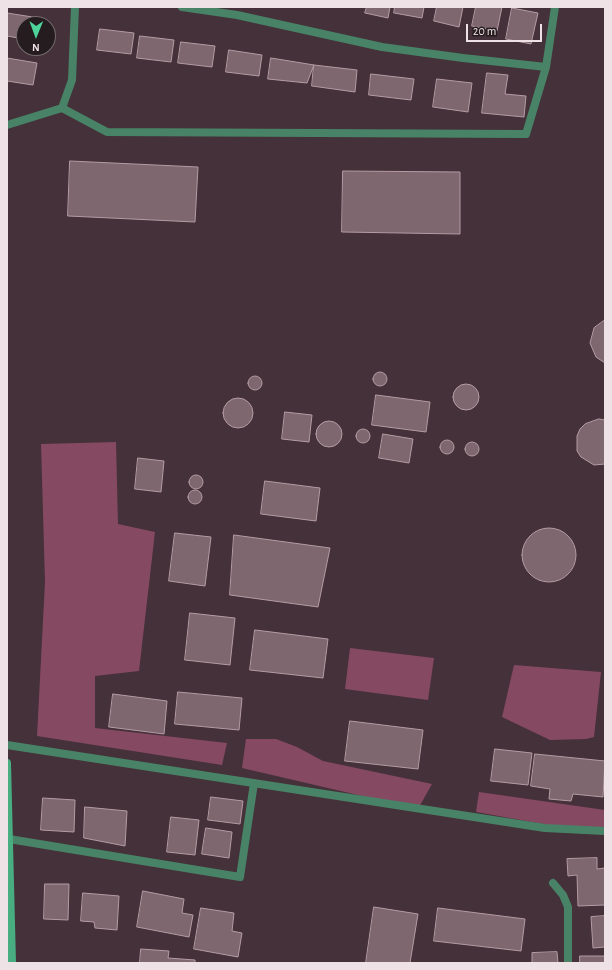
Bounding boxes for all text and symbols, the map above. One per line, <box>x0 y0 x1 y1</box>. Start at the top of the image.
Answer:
north arrow <box>16 16 56 56</box>
scale bar <box>468 16 544 42</box>
text: 20 m <box>473 25 496 37</box>
text: N <box>32 42 40 53</box>

